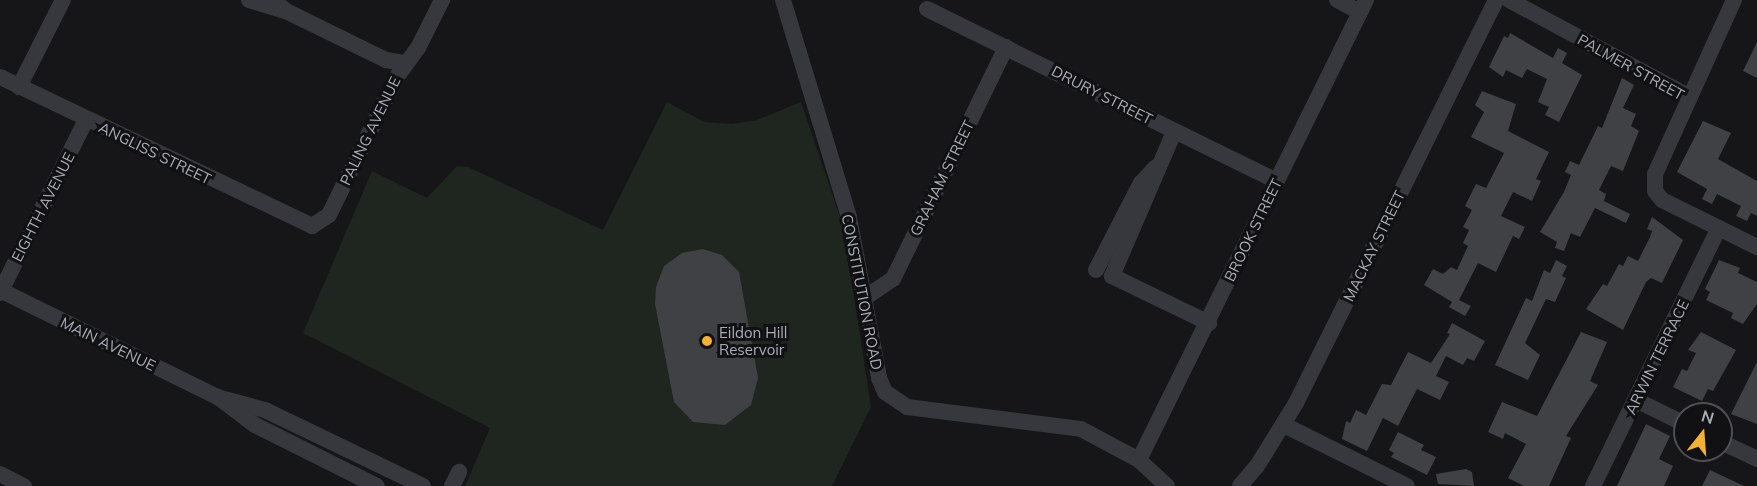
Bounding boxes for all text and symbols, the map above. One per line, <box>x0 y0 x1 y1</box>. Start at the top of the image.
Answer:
street label: PALMER STREET <box>1575 30 1687 104</box>
street label: DRURY STREET <box>1049 62 1155 128</box>
street label: PALING AVENUE <box>336 74 404 188</box>
street label: GRAHAM STREET <box>906 117 978 239</box>
street label: ANGLISS STREET <box>96 118 214 188</box>
street label: EIGHTH AVENUE <box>8 149 78 265</box>
street label: BROOK STREET <box>1220 176 1286 284</box>
street label: MACKAY STREET <box>1339 188 1409 304</box>
street label: CONSTITUTION ROAD <box>838 213 886 371</box>
street label: ARWIN TERRACE <box>1621 297 1693 417</box>
street label: MAIN AVENUE <box>58 313 158 375</box>
place label: Eildon Hill Reservoir <box>719 323 787 358</box>
marker: Eildon Hill Reservoir <box>700 334 714 348</box>
north arrow <box>1673 402 1733 462</box>
text: N <box>1699 405 1716 428</box>

